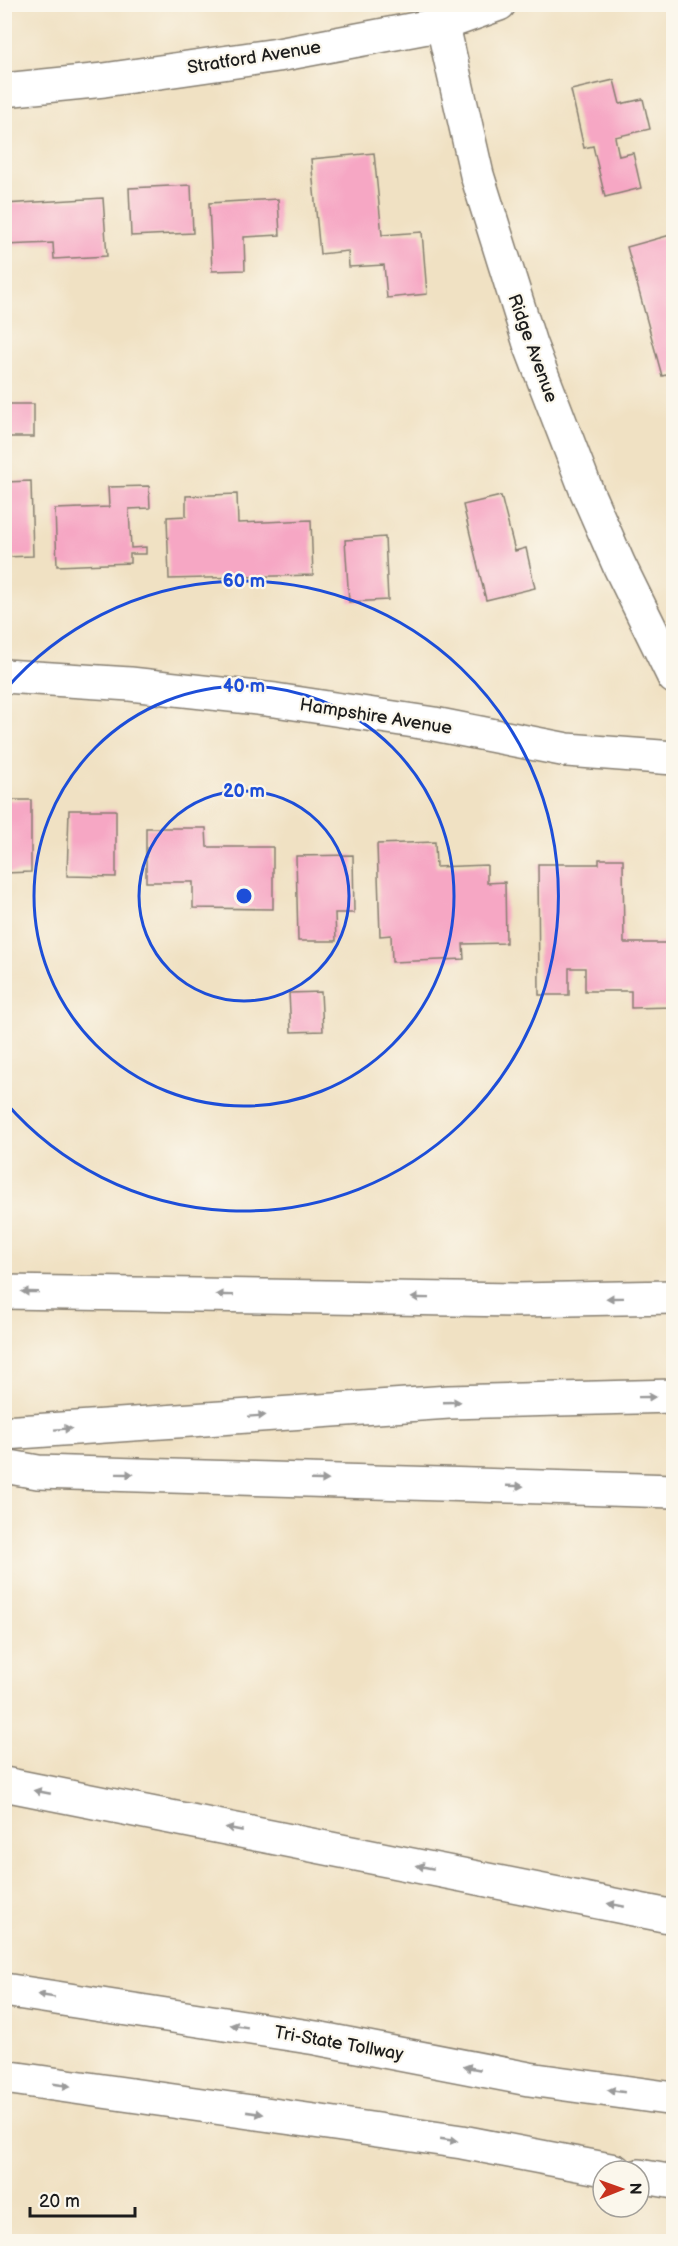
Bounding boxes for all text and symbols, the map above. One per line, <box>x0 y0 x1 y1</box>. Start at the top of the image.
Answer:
street label: Stratford Avenue <box>186 37 323 78</box>
street label: Ridge Avenue <box>503 291 562 405</box>
text: 60 m <box>223 571 265 592</box>
text: 40 m <box>223 676 265 697</box>
street label: Hampshire Avenue <box>298 694 454 739</box>
text: 20 m <box>223 781 265 802</box>
centre of rings <box>234 886 254 906</box>
one-way arrow <box>21 1287 40 1297</box>
one-way arrow <box>216 1290 235 1300</box>
one-way arrow <box>411 1293 430 1303</box>
one-way arrow <box>606 1293 625 1303</box>
one-way arrow <box>637 1392 656 1402</box>
one-way arrow <box>442 1398 461 1407</box>
one-way arrow <box>248 1411 267 1420</box>
one-way arrow <box>53 1425 72 1434</box>
one-way arrow <box>116 1469 135 1479</box>
one-way arrow <box>311 1475 330 1484</box>
one-way arrow <box>506 1481 525 1491</box>
one-way arrow <box>33 1786 52 1796</box>
one-way arrow <box>224 1824 243 1834</box>
one-way arrow <box>415 1862 434 1871</box>
one-way arrow <box>606 1900 625 1909</box>
one-way arrow <box>36 1991 55 2000</box>
one-way arrow <box>229 2021 248 2030</box>
street label: Tri-State Tollway <box>273 2022 406 2065</box>
one-way arrow <box>462 2063 481 2072</box>
one-way arrow <box>53 2081 72 2090</box>
one-way arrow <box>606 2086 625 2095</box>
one-way arrow <box>246 2108 265 2117</box>
one-way arrow <box>439 2136 458 2145</box>
north arrow <box>591 2159 651 2219</box>
scale bar <box>30 2180 135 2218</box>
text: N <box>625 2183 644 2195</box>
text: 20 m <box>39 2191 80 2212</box>

